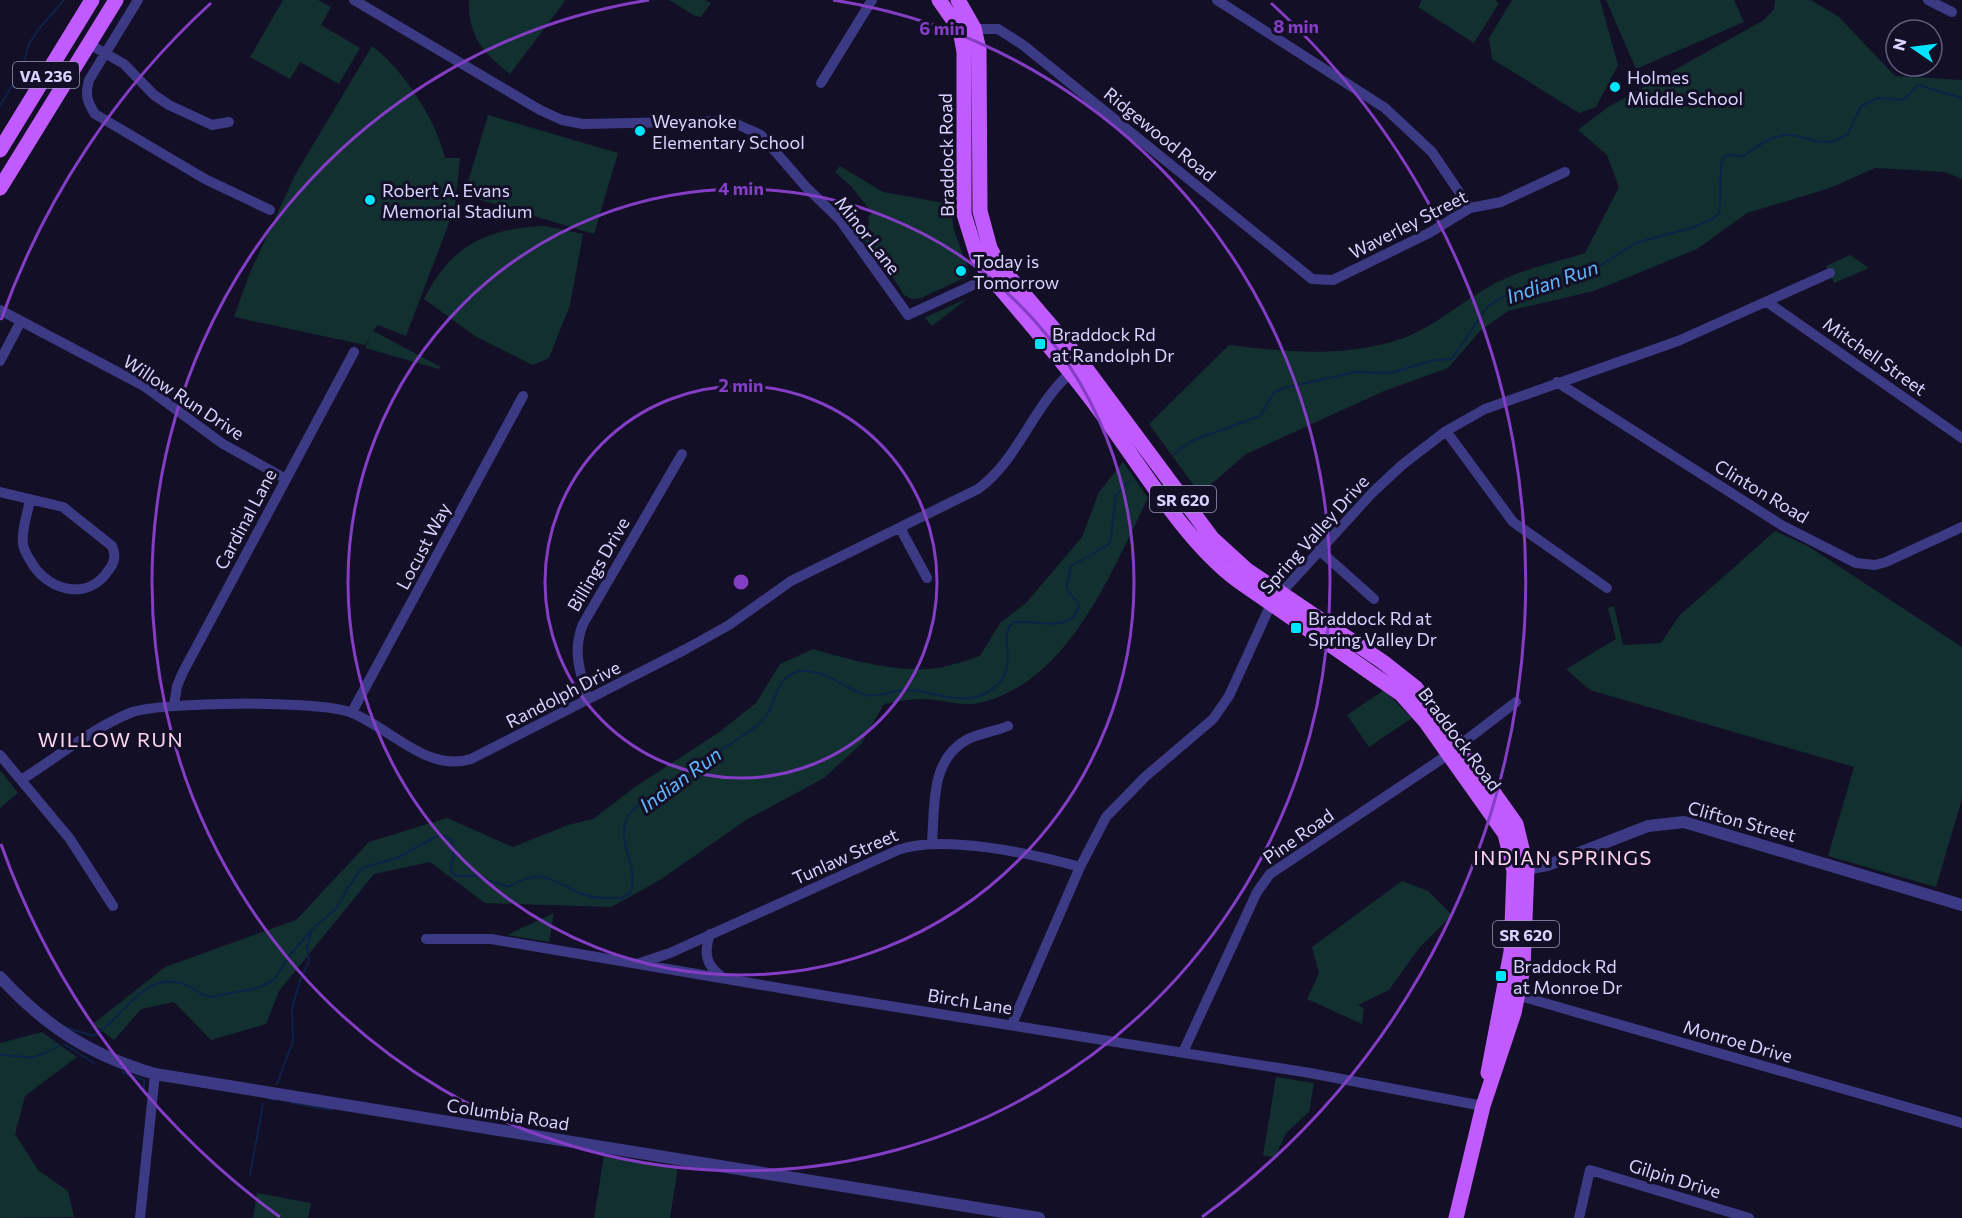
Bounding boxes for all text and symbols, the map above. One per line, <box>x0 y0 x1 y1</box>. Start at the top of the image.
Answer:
text: 8 min <box>1273 15 1319 37</box>
text: 6 min <box>919 17 965 39</box>
north arrow <box>1884 18 1944 78</box>
text: N <box>1888 36 1910 52</box>
road number: VA 236 <box>13 62 79 88</box>
place label: Holmes Middle School <box>1627 66 1743 109</box>
marker: Holmes Middle School <box>1608 80 1622 94</box>
street label: Ridgewood Road <box>1100 82 1220 186</box>
street label: Braddock Road <box>934 93 958 217</box>
place label: Weyanoke Elementary School <box>652 110 805 153</box>
marker: Weyanoke Elementary School <box>633 124 647 138</box>
text: 4 min <box>718 177 764 199</box>
place label: Robert A. Evans Memorial Stadium <box>382 179 532 222</box>
street label: Waverley Street <box>1345 185 1471 263</box>
street label: Minor Lane <box>831 192 905 278</box>
marker: Robert A. Evans Memorial Stadium <box>363 193 377 207</box>
place label: Today is Tomorrow <box>973 250 1059 293</box>
water label: Indian Run <box>1503 254 1601 308</box>
marker: Today is Tomorrow <box>954 264 968 278</box>
street label: Mitchell Street <box>1819 312 1931 400</box>
place label: Braddock Rd at Randolph Dr <box>1052 323 1175 366</box>
marker: Braddock Rd at Randolph Dr <box>1033 337 1047 351</box>
street label: Willow Run Drive <box>119 350 249 444</box>
text: 2 min <box>719 374 763 396</box>
street label: Clinton Road <box>1711 454 1813 528</box>
street label: Cardinal Lane <box>209 465 281 573</box>
street label: Spring Valley Drive <box>1255 470 1373 598</box>
road number: SR 620 <box>1150 486 1216 512</box>
street label: Locust Way <box>391 499 455 593</box>
street label: Billings Drive <box>562 513 634 615</box>
centre of rings <box>731 572 751 592</box>
place label: Braddock Rd at Spring Valley Dr <box>1308 607 1437 650</box>
marker: Braddock Rd at Spring Valley Dr <box>1289 621 1303 635</box>
street label: Randolph Drive <box>502 656 624 732</box>
street label: Braddock Road <box>1414 683 1506 795</box>
district label: WILLOW RUN <box>38 727 184 751</box>
water label: Indian Run <box>634 741 726 817</box>
street label: Clifton Street <box>1685 796 1799 846</box>
street label: Pine Road <box>1258 804 1338 868</box>
street label: Tunlaw Street <box>789 823 901 889</box>
district label: INDIAN SPRINGS <box>1473 845 1653 869</box>
road number: SR 620 <box>1493 921 1559 947</box>
place label: Braddock Rd at Monroe Dr <box>1513 955 1623 998</box>
marker: Braddock Rd at Monroe Dr <box>1494 969 1508 983</box>
street label: Birch Lane <box>926 983 1014 1019</box>
street label: Monroe Drive <box>1681 1015 1795 1067</box>
street label: Columbia Road <box>445 1093 571 1135</box>
street label: Gilpin Drive <box>1626 1154 1724 1202</box>

